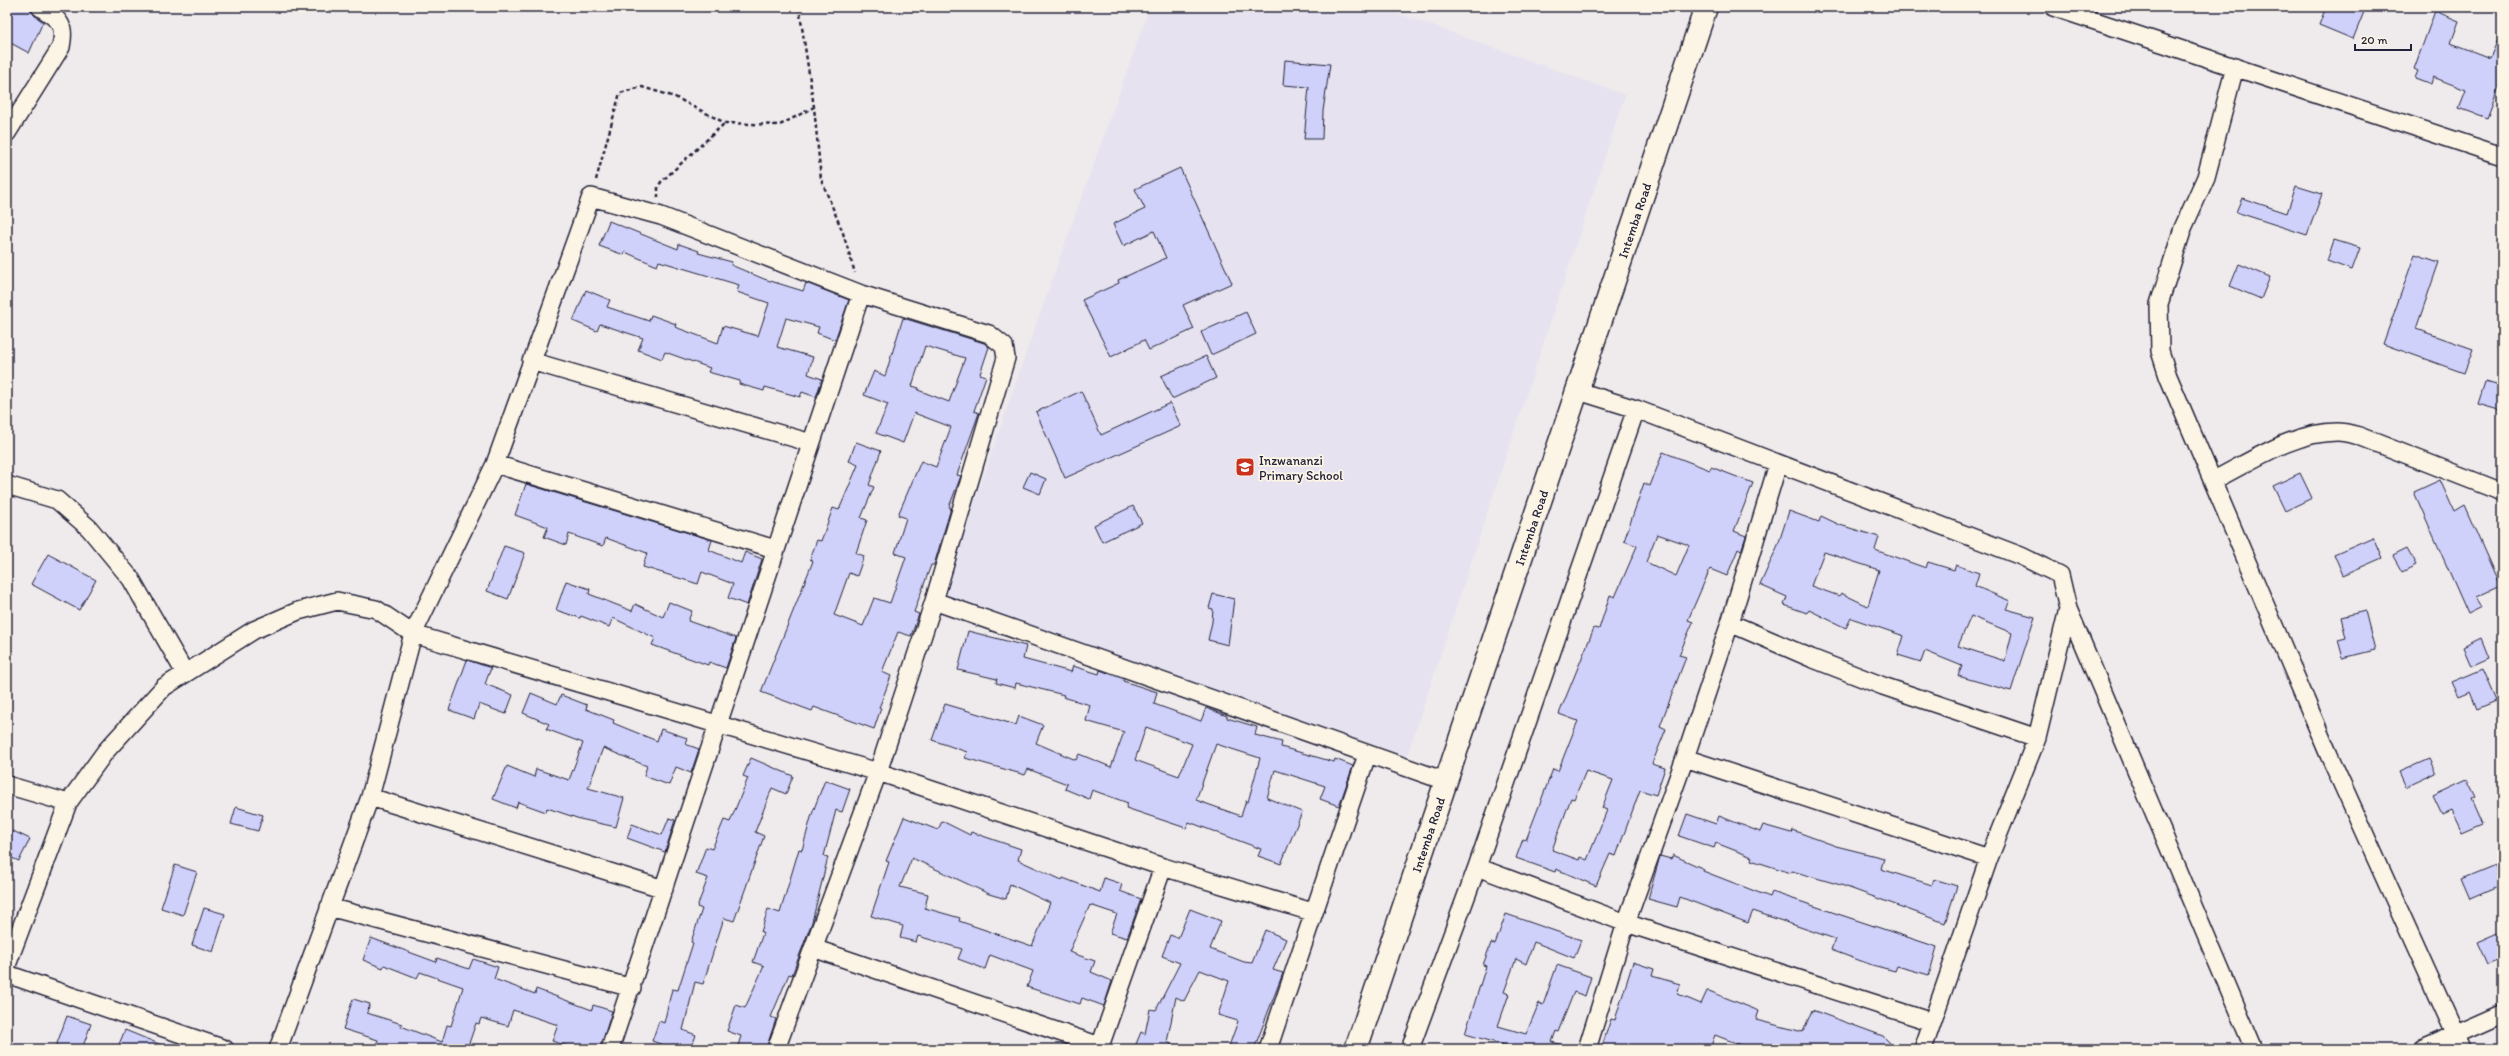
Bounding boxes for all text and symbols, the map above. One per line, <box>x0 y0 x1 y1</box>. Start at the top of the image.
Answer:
scale bar <box>2355 26 2411 52</box>
text: 20 m <box>2361 33 2388 47</box>
street label: Intemba Road <box>1615 181 1654 260</box>
place label: Inzwananzi Primary School <box>1259 453 1343 483</box>
school or university icon: Inzwananzi Primary School <box>1234 456 1256 478</box>
street label: Intemba Road <box>1512 488 1551 567</box>
street label: Intemba Road <box>1408 795 1448 874</box>

